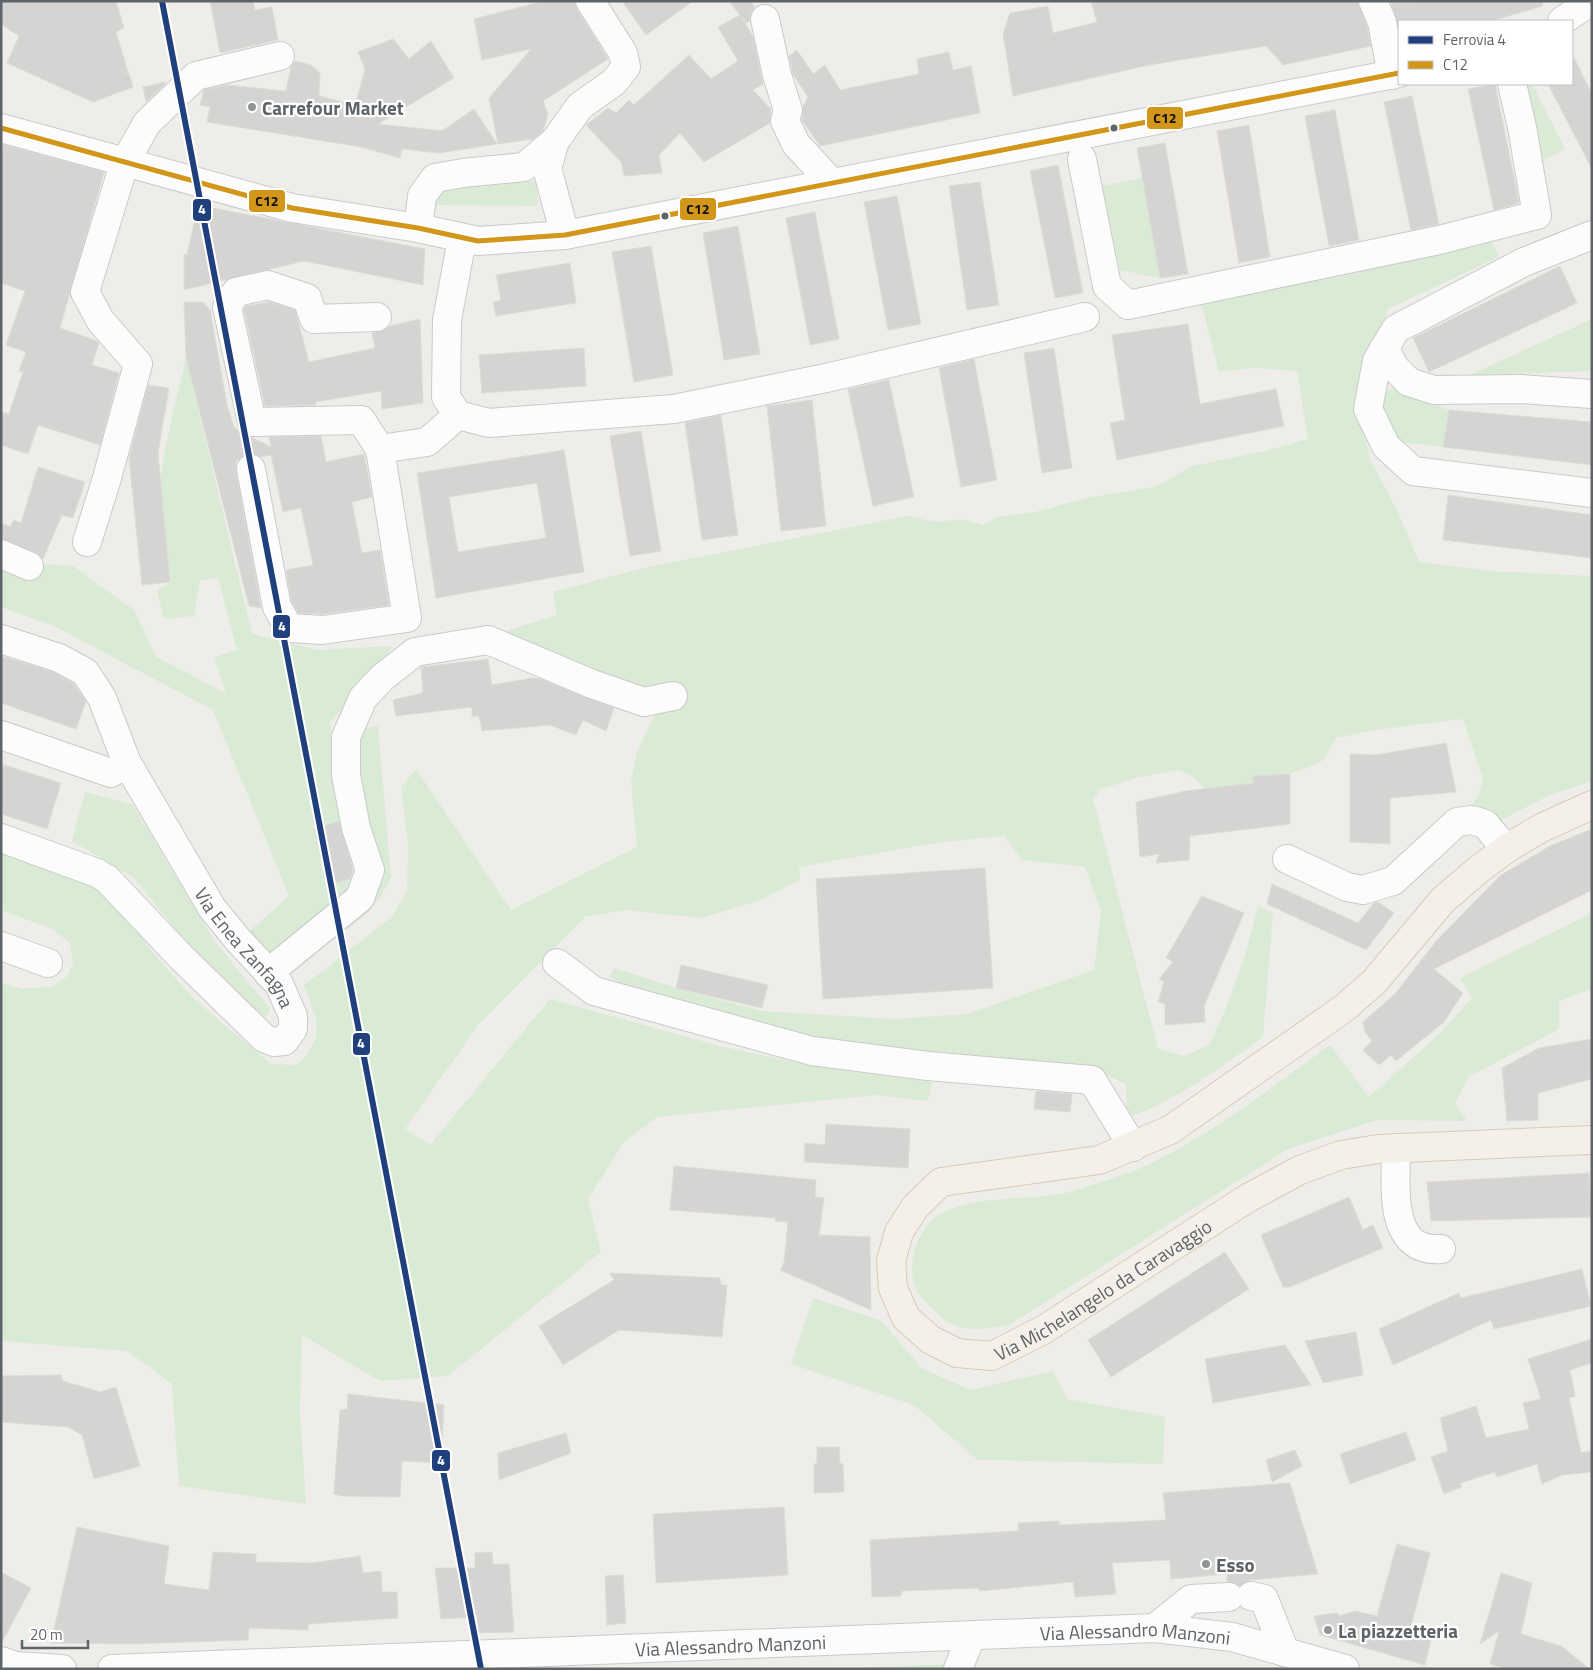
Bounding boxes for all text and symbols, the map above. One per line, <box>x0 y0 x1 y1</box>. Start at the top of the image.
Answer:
legend <box>1398 20 1573 85</box>
text: Ferrovia 4 <box>1443 28 1506 51</box>
text: C12 <box>1443 53 1468 76</box>
place label: Carrefour Market <box>262 93 404 122</box>
marker: Carrefour Market <box>246 101 258 113</box>
line badge: C12 <box>1146 106 1184 130</box>
text: C12 <box>1153 107 1177 128</box>
unlabelled marker <box>1109 123 1119 133</box>
line badge: C12 <box>248 189 286 213</box>
text: C12 <box>255 190 279 211</box>
line badge: C12 <box>679 197 717 221</box>
line badge: 4 <box>192 198 212 222</box>
text: 4 <box>198 198 206 219</box>
text: C12 <box>686 198 710 219</box>
unlabelled marker <box>660 211 670 221</box>
line badge: 4 <box>272 614 291 639</box>
text: 4 <box>278 615 286 636</box>
street label: Via Enea Zanfagna <box>188 881 302 1013</box>
line badge: 4 <box>352 1032 371 1056</box>
text: 4 <box>357 1032 365 1053</box>
street label: Via Michelangelo da Caravaggio <box>988 1211 1217 1367</box>
line badge: 4 <box>431 1449 451 1472</box>
text: 4 <box>437 1449 445 1470</box>
place label: Esso <box>1216 1550 1255 1579</box>
marker: Esso <box>1200 1558 1212 1570</box>
street label: Via Alessandro Manzoni <box>1039 1613 1232 1651</box>
place label: La piazzetteria <box>1338 1616 1458 1645</box>
scale bar <box>22 1618 89 1650</box>
text: 20 m <box>30 1623 63 1646</box>
marker: La piazzetteria <box>1322 1624 1334 1636</box>
street label: Via Alessandro Manzoni <box>634 1626 827 1663</box>

